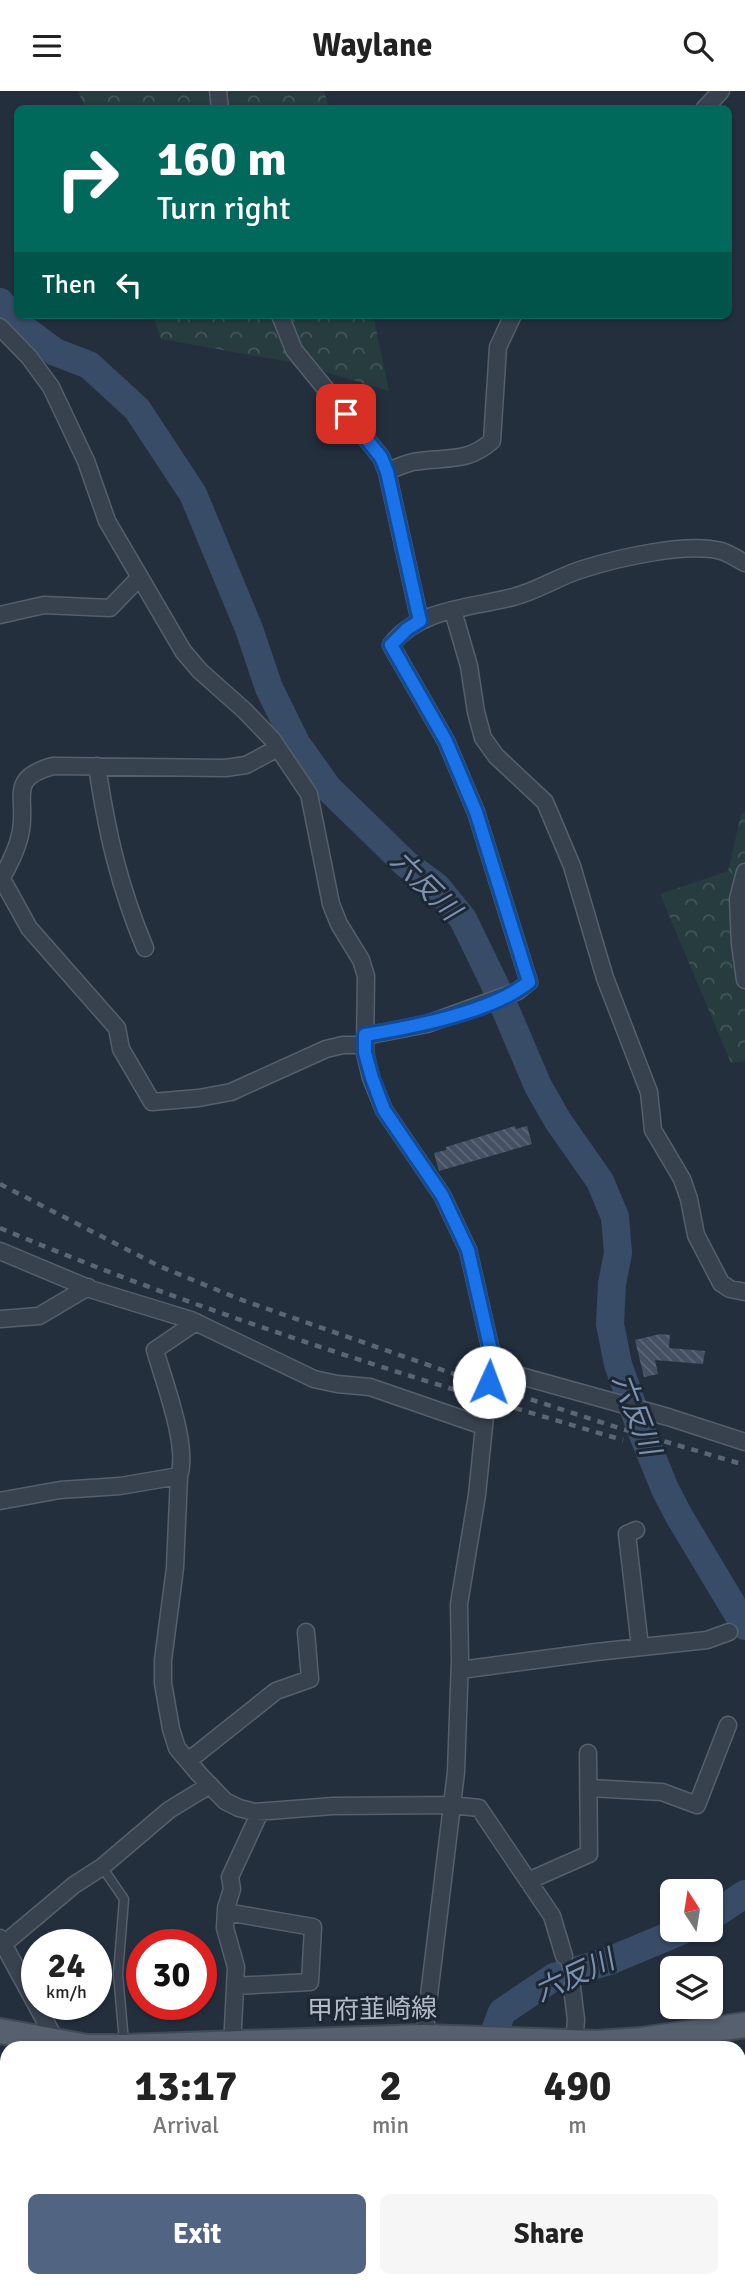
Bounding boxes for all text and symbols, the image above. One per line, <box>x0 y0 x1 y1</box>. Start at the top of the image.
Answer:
text: Waylane <box>313 26 432 65</box>
icon: menu <box>28 27 66 65</box>
icon: search <box>679 27 717 65</box>
text: 160 m <box>157 129 287 189</box>
icon: right <box>42 133 133 224</box>
text: Turn right <box>157 189 290 228</box>
icon: left <box>110 266 148 304</box>
text: Then <box>42 269 96 301</box>
pin <box>316 384 376 444</box>
icon: arrive <box>327 395 365 433</box>
water label: 六反川 <box>384 844 469 930</box>
position arrow <box>452 1345 526 1419</box>
water label: 六反川 <box>605 1369 668 1462</box>
north arrow <box>660 1879 723 1943</box>
map controls <box>660 1879 723 2019</box>
speed limit sign: 30 <box>126 1929 217 2020</box>
water label: 六反川 <box>529 1941 622 2009</box>
text: 24 <box>48 1944 85 1987</box>
button: layers <box>660 1956 723 2019</box>
text: km/h <box>46 1981 87 2003</box>
street label: 甲府韮崎線 <box>307 1993 437 2027</box>
text: 13:17 <box>134 2061 238 2112</box>
text: 2 <box>379 2061 402 2112</box>
text: 490 <box>543 2061 612 2112</box>
text: Arrival <box>153 2111 219 2140</box>
text: min <box>372 2111 409 2140</box>
text: m <box>568 2111 587 2140</box>
button: Exit <box>28 2194 366 2274</box>
button: Share <box>380 2194 718 2274</box>

